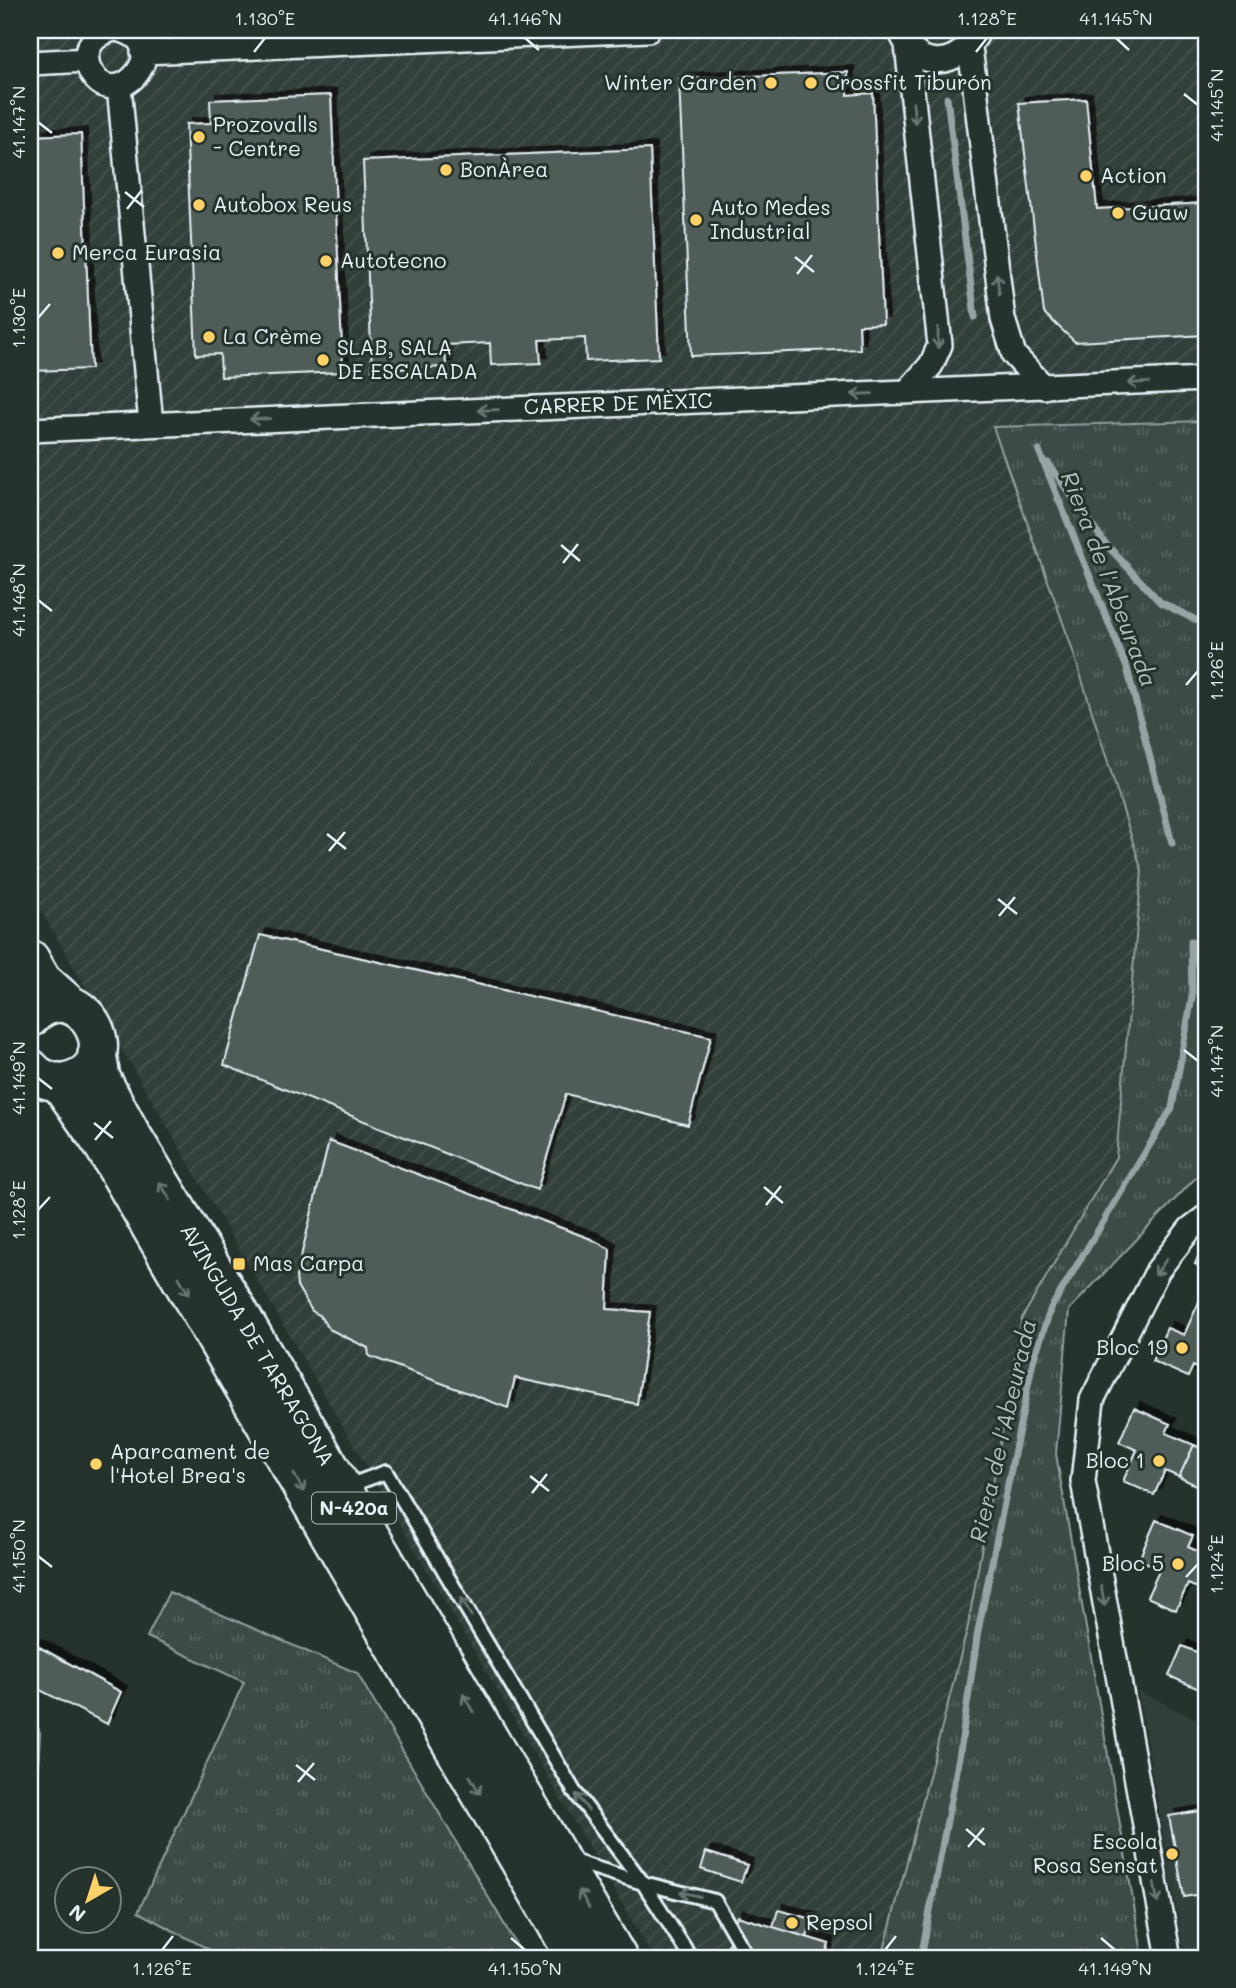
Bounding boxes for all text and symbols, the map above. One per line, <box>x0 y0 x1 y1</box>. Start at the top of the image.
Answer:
text: 1.130°E <box>235 6 295 30</box>
text: 41.146°N <box>488 6 562 30</box>
text: 1.128°E <box>957 6 1017 30</box>
text: 41.145°N <box>1079 6 1153 30</box>
place label: Winter Garden <box>604 68 757 95</box>
place label: Crossfit Tiburón <box>825 68 992 95</box>
text: 41.145°N <box>1204 68 1228 142</box>
marker: Winter Garden <box>763 75 779 91</box>
marker: Crossfit Tiburón <box>803 75 819 91</box>
text: 41.147°N <box>6 86 30 158</box>
one-way arrow <box>908 101 921 123</box>
place label: Prozovalls - Centre <box>213 110 318 161</box>
marker: Prozovalls - Centre <box>191 129 207 145</box>
place label: BonÀrea <box>460 155 548 182</box>
place label: Action <box>1100 161 1167 188</box>
marker: BonÀrea <box>438 162 454 178</box>
marker: Action <box>1078 168 1094 184</box>
place label: Autobox Reus <box>213 190 352 217</box>
place label: Auto Medes Industrial <box>710 193 831 244</box>
marker: Autobox Reus <box>191 197 207 213</box>
place label: Guaw <box>1132 198 1188 225</box>
marker: Guaw <box>1110 205 1126 221</box>
marker: Auto Medes Industrial <box>688 212 704 228</box>
place label: Merca Eurasia <box>72 238 221 265</box>
marker: Merca Eurasia <box>50 245 66 261</box>
place label: Autotecno <box>340 246 446 273</box>
marker: Autotecno <box>318 253 334 269</box>
one-way arrow <box>992 273 1005 296</box>
text: 1.130°E <box>6 288 30 348</box>
place label: La Crème <box>223 322 322 349</box>
one-way arrow <box>931 327 945 350</box>
marker: La Crème <box>201 329 217 345</box>
place label: SLAB, SALA DE ESCALADA <box>337 333 478 384</box>
marker: SLAB, SALA DE ESCALADA <box>315 352 331 368</box>
one-way arrow <box>1127 376 1150 389</box>
street label: CARRER DE MÈXIC <box>523 386 713 419</box>
one-way arrow <box>851 388 874 401</box>
one-way arrow <box>476 403 499 416</box>
one-way arrow <box>249 413 272 426</box>
water label: Riera de l'Abeurada <box>1055 467 1165 691</box>
text: 41.148°N <box>6 563 30 637</box>
text: 1.126°E <box>1204 641 1228 701</box>
text: 41.147°N <box>1204 1025 1228 1097</box>
text: 41.149°N <box>6 1041 30 1115</box>
text: 1.128°E <box>6 1180 30 1240</box>
one-way arrow <box>158 1181 172 1201</box>
street label: AVINGUDA DE TARRAGONA <box>175 1218 341 1470</box>
place label: Mas Carpa <box>253 1249 364 1276</box>
marker: Mas Carpa <box>231 1256 247 1272</box>
one-way arrow <box>1154 1257 1168 1276</box>
one-way arrow <box>178 1276 192 1296</box>
water label: Riera de l'Abeurada <box>962 1316 1042 1545</box>
place label: Bloc 19 <box>1096 1333 1168 1360</box>
marker: Bloc 19 <box>1174 1340 1190 1356</box>
place label: Aparcament de l'Hotel Brea's <box>110 1437 270 1488</box>
place label: Bloc 1 <box>1086 1446 1145 1473</box>
marker: Bloc 1 <box>1151 1453 1167 1469</box>
marker: Aparcament de l'Hotel Brea's <box>88 1456 104 1472</box>
one-way arrow <box>292 1472 306 1492</box>
road number: N-420a <box>312 1492 396 1524</box>
text: 41.150°N <box>6 1519 30 1593</box>
text: 1.124°E <box>1204 1534 1228 1594</box>
place label: Bloc 5 <box>1102 1549 1164 1576</box>
marker: Bloc 5 <box>1170 1556 1186 1572</box>
one-way arrow <box>1097 1584 1110 1607</box>
one-way arrow <box>458 1597 472 1617</box>
one-way arrow <box>461 1693 475 1713</box>
one-way arrow <box>468 1775 482 1795</box>
one-way arrow <box>574 1793 589 1812</box>
place label: Escola Rosa Sensat <box>1033 1827 1158 1878</box>
marker: Escola Rosa Sensat <box>1164 1846 1180 1862</box>
north arrow <box>52 1866 122 1936</box>
one-way arrow <box>1150 1881 1163 1904</box>
one-way arrow <box>679 1887 701 1900</box>
one-way arrow <box>576 1890 590 1910</box>
text: N <box>64 1899 90 1928</box>
place label: Repsol <box>806 1908 873 1935</box>
marker: Repsol <box>784 1915 800 1931</box>
text: 1.126°E <box>132 1956 192 1980</box>
text: 41.150°N <box>488 1956 562 1980</box>
text: 1.124°E <box>855 1956 915 1980</box>
text: 41.149°N <box>1078 1956 1152 1980</box>

